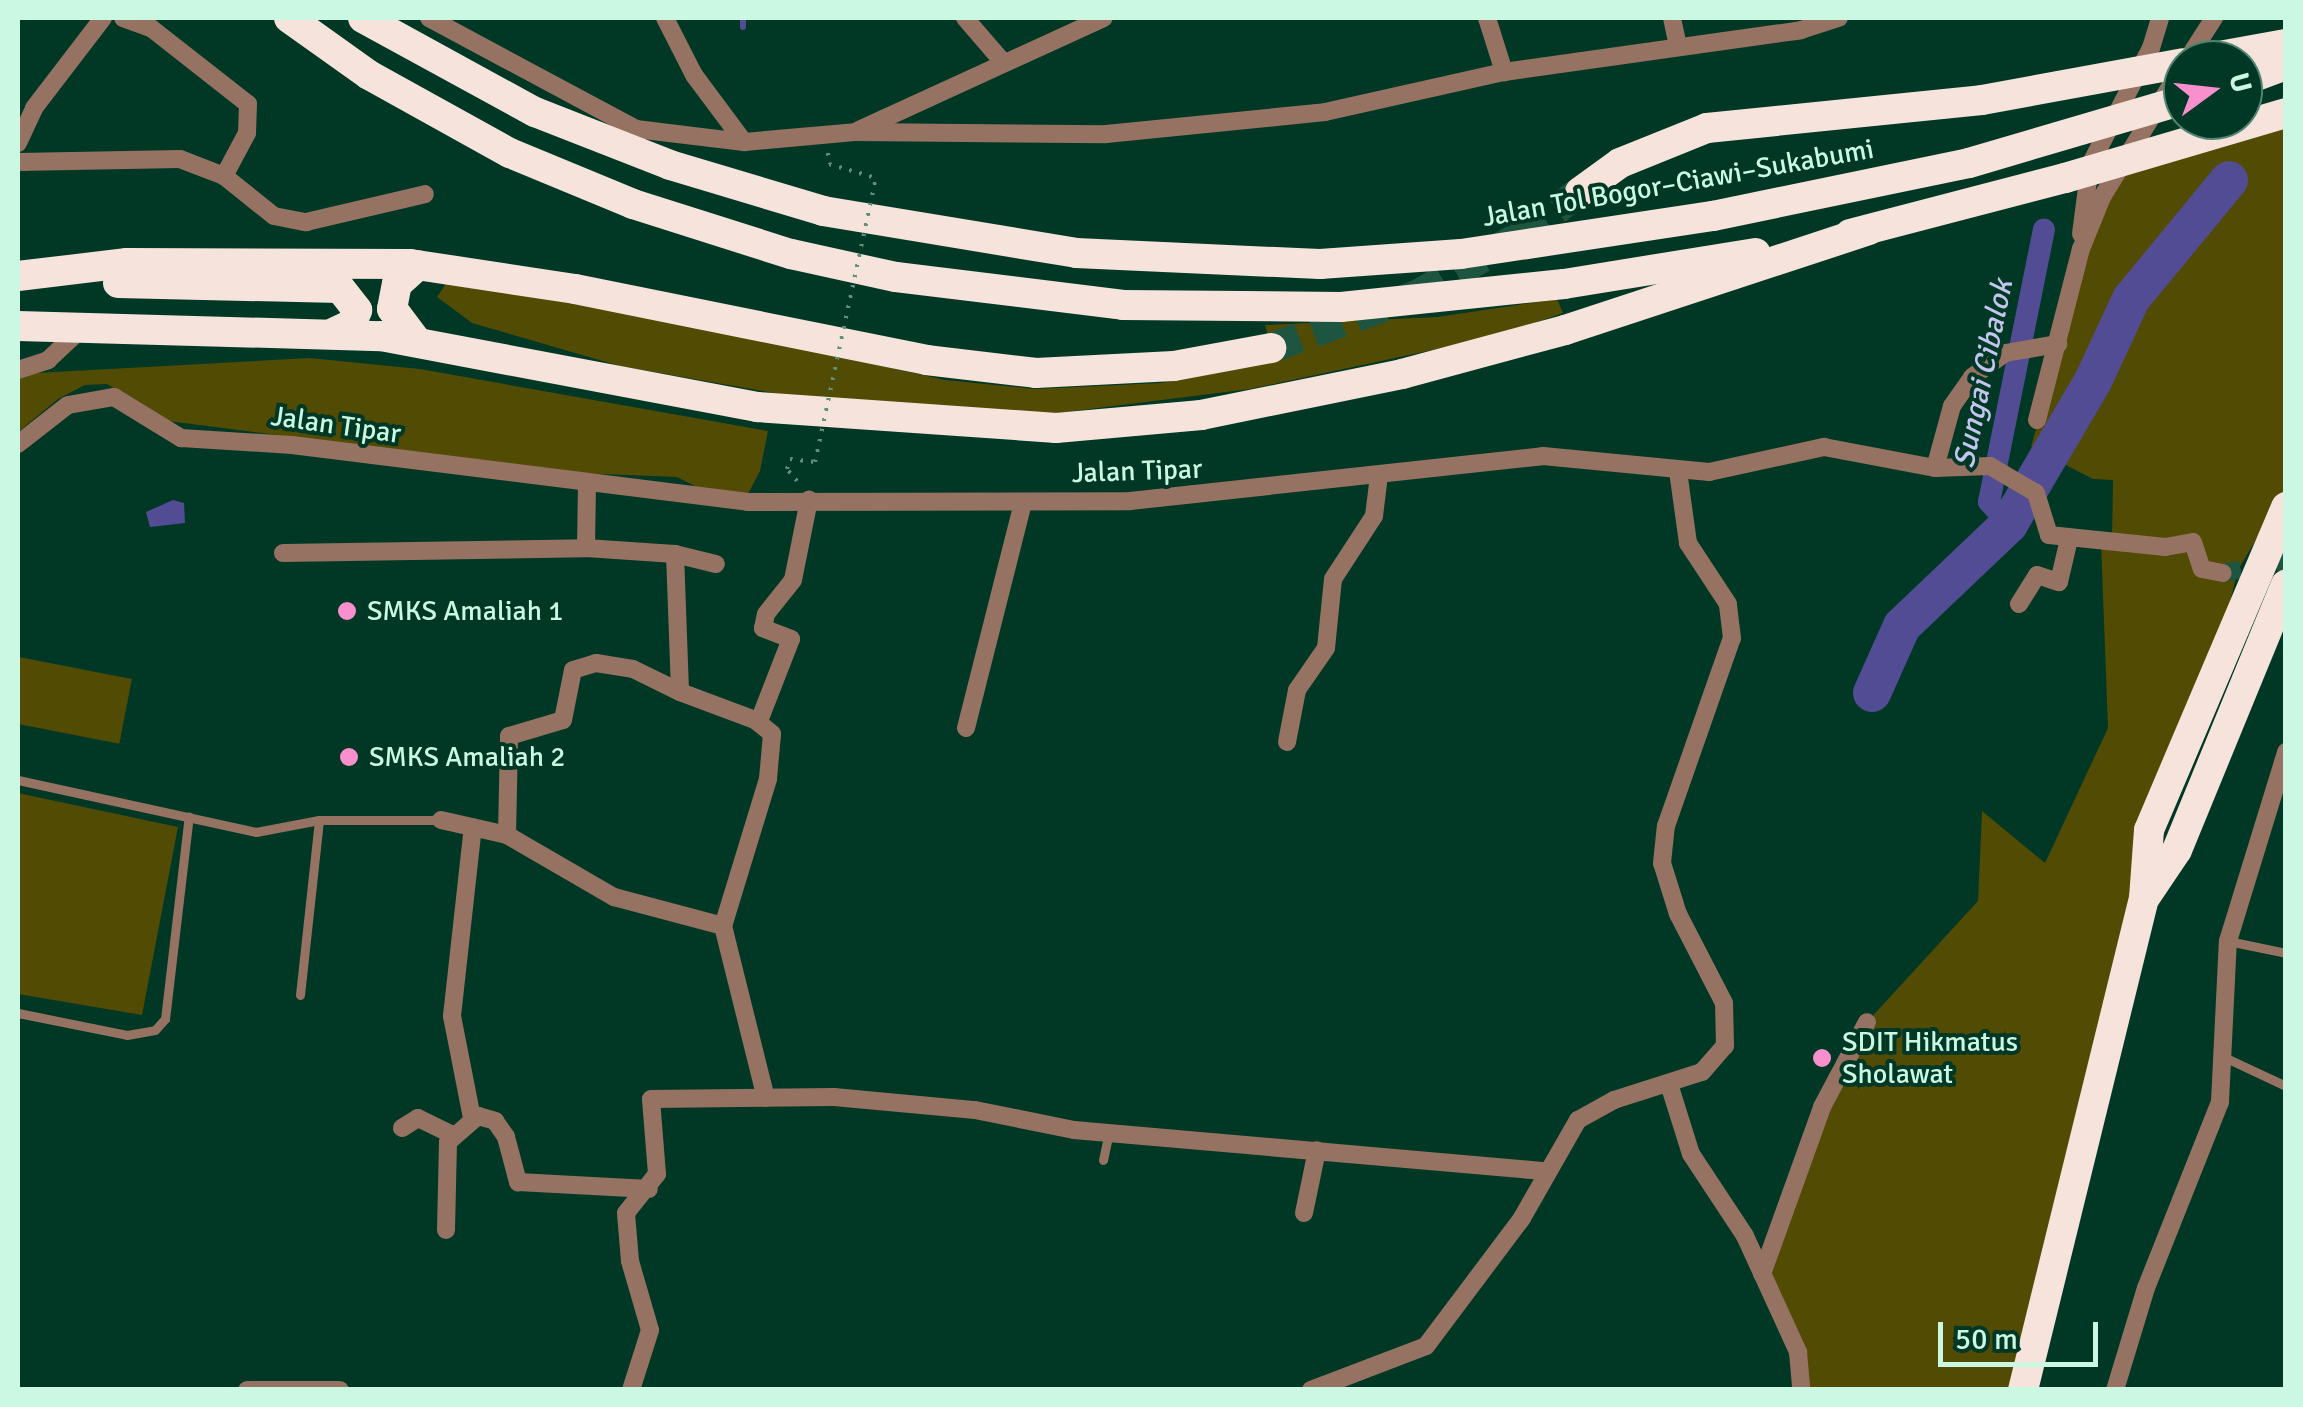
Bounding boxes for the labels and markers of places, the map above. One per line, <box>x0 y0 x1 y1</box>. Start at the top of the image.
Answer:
place label: SMKS Amaliah 1 <box>367 594 563 628</box>
marker: SMKS Amaliah 1 <box>336 600 358 622</box>
place label: SMKS Amaliah 2 <box>369 740 565 774</box>
marker: SMKS Amaliah 2 <box>338 746 360 768</box>
place label: SDIT Hikmatus Sholawat <box>1842 1025 2018 1091</box>
marker: SDIT Hikmatus Sholawat <box>1811 1047 1833 1069</box>

